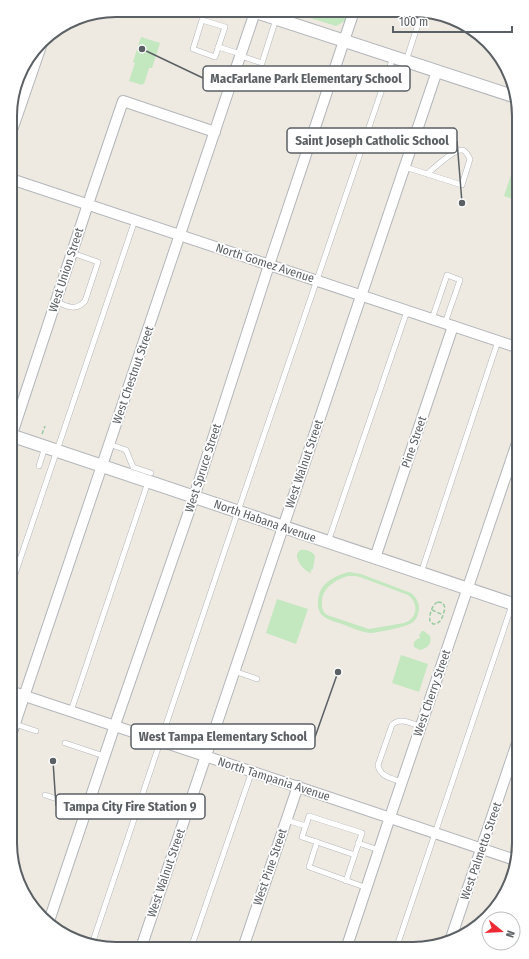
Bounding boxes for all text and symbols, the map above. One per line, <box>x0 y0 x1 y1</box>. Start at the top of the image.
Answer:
scale bar <box>393 8 512 34</box>
text: 100 m <box>399 15 428 29</box>
callout: MacFarlane Park Elementary School <box>203 66 410 91</box>
text: MacFarlane Park Elementary School <box>210 71 402 86</box>
callout: Saint Joseph Catholic School <box>287 128 457 153</box>
text: Saint Joseph Catholic School <box>295 133 449 148</box>
street label: West Union Street <box>46 226 86 314</box>
street label: North Gomez Avenue <box>214 240 316 286</box>
street label: West Chestnut Street <box>110 324 156 426</box>
street label: Pine Street <box>399 414 429 470</box>
street label: West Walnut Street <box>282 418 326 510</box>
street label: West Spruce Street <box>182 422 224 514</box>
street label: North Habana Avenue <box>212 497 318 545</box>
street label: West Cherry Street <box>411 648 453 738</box>
callout: West Tampa Elementary School <box>131 724 315 749</box>
text: West Tampa Elementary School <box>139 729 308 744</box>
street label: North Tampania Avenue <box>216 754 332 804</box>
callout: Tampa City Fire Station 9 <box>56 794 205 819</box>
text: Tampa City Fire Station 9 <box>63 799 197 814</box>
street label: West Palmetto Street <box>458 800 504 902</box>
street label: West Walnut Street <box>144 827 188 919</box>
street label: West Pine Street <box>250 827 290 907</box>
north arrow <box>481 911 521 951</box>
text: N <box>503 929 517 939</box>

